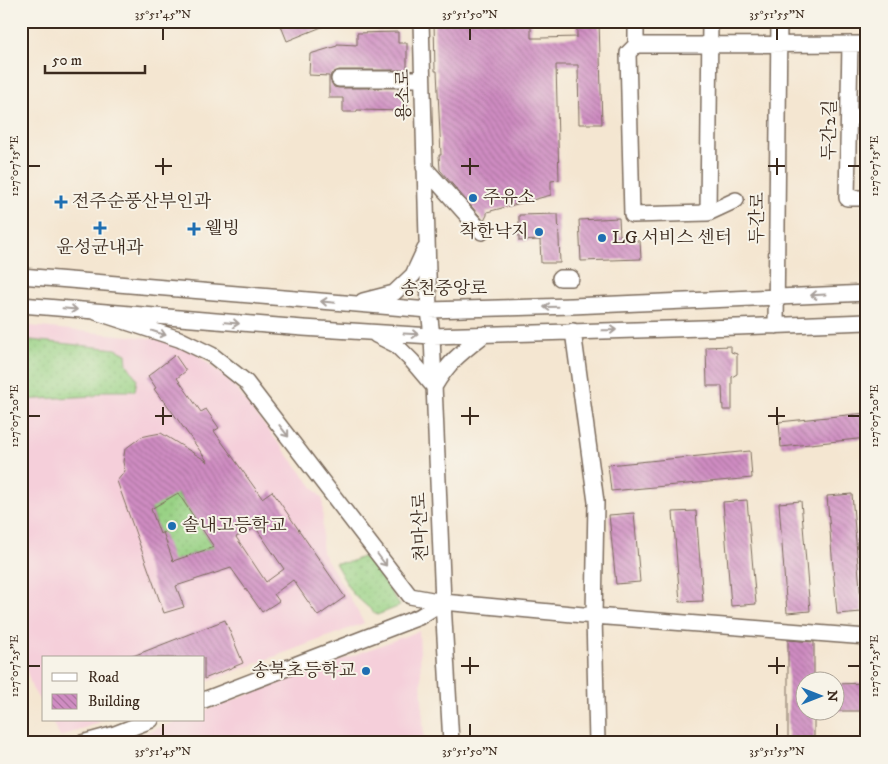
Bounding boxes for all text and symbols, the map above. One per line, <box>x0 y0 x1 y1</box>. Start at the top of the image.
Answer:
text: 35°51'45"N <box>135 7 191 22</box>
text: 35°51'50"N <box>442 7 498 22</box>
text: 35°51'55"N <box>749 7 805 22</box>
scale bar <box>45 42 145 74</box>
text: 50 m <box>52 51 82 70</box>
street label: 용소로 <box>393 69 415 121</box>
street label: 두간2길 <box>818 99 842 161</box>
text: 127°07'15"E <box>7 135 22 196</box>
text: 127°07'15"E <box>867 135 882 196</box>
place label: 주유소 <box>483 187 535 209</box>
place label: 전주순풍산부인과 <box>72 191 212 213</box>
marker: 주유소 <box>467 192 479 204</box>
street label: 두간로 <box>747 192 769 244</box>
marker: 전주순풍산부인과 <box>54 195 68 209</box>
place label: 웰빙 <box>205 218 240 240</box>
marker: 윤성균내과 <box>93 221 107 235</box>
place label: 착한낙지 <box>459 221 529 243</box>
marker: 웰빙 <box>187 222 201 236</box>
marker: 착한낙지 <box>533 226 545 238</box>
place label: LG 서비스 센터 <box>612 227 732 249</box>
marker: LG 서비스 센터 <box>596 232 608 244</box>
place label: 윤성균내과 <box>57 237 144 259</box>
street label: 송천중앙로 <box>401 278 487 300</box>
one-way arrow <box>810 290 826 299</box>
one-way arrow <box>320 298 336 307</box>
one-way arrow <box>543 302 560 312</box>
one-way arrow <box>62 305 78 314</box>
one-way arrow <box>224 318 240 327</box>
one-way arrow <box>600 325 617 335</box>
one-way arrow <box>151 329 167 338</box>
one-way arrow <box>403 330 419 339</box>
text: 127°07'20"E <box>7 384 22 447</box>
text: 127°07'20"E <box>867 384 882 447</box>
one-way arrow <box>278 424 289 437</box>
street label: 천마산로 <box>409 492 433 562</box>
place label: 솔내고등학교 <box>182 515 287 537</box>
marker: 솔내고등학교 <box>166 520 178 532</box>
one-way arrow <box>376 553 387 566</box>
text: 127°07'25"E <box>7 634 22 697</box>
text: 127°07'25"E <box>867 634 882 697</box>
legend <box>42 656 205 722</box>
place label: 송북초등학교 <box>252 660 357 682</box>
marker: 송북초등학교 <box>360 665 372 677</box>
text: Road <box>88 668 120 687</box>
north arrow <box>796 672 846 722</box>
text: N <box>823 690 841 702</box>
text: Building <box>88 692 140 711</box>
text: 35°51'45"N <box>135 744 191 759</box>
text: 35°51'50"N <box>442 744 498 759</box>
text: 35°51'55"N <box>749 744 805 759</box>

